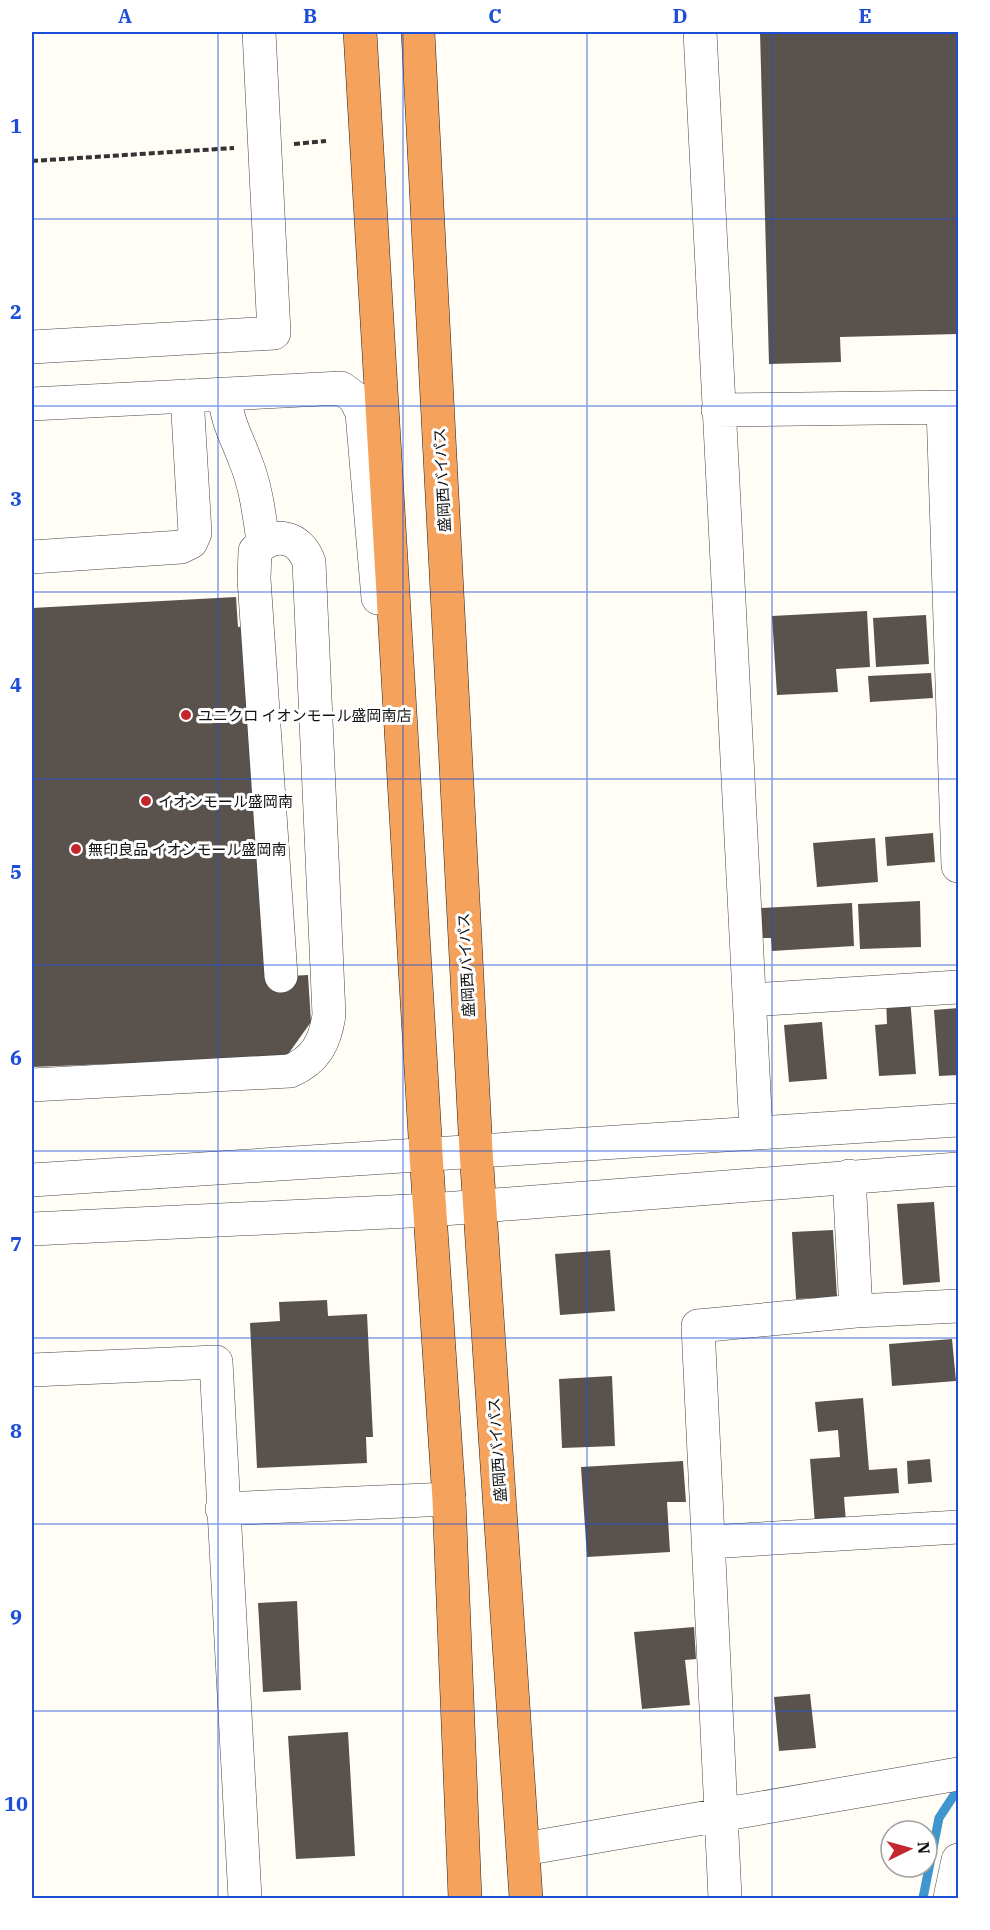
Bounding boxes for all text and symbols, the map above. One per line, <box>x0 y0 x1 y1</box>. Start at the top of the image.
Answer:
text: A <box>118 2 132 29</box>
text: B <box>303 2 317 29</box>
text: C <box>488 2 502 29</box>
text: D <box>672 2 688 29</box>
text: E <box>858 2 872 29</box>
text: 1 <box>10 112 22 139</box>
text: 2 <box>10 298 22 325</box>
street label: 盛岡西バイパス <box>430 427 454 533</box>
text: 3 <box>10 485 22 512</box>
text: 4 <box>10 671 22 698</box>
place label: ユニクロ イオンモール盛岡南店 <box>198 706 411 725</box>
marker: ユニクロ イオンモール盛岡南店 <box>179 708 193 722</box>
place label: イオンモール盛岡南 <box>158 792 293 811</box>
marker: イオンモール盛岡南 <box>139 794 153 808</box>
place label: 無印良品 イオンモール盛岡南 <box>88 840 286 859</box>
marker: 無印良品 イオンモール盛岡南 <box>69 842 83 856</box>
text: 5 <box>10 858 22 885</box>
street label: 盛岡西バイパス <box>454 912 478 1018</box>
text: 6 <box>10 1044 22 1071</box>
text: 7 <box>10 1230 22 1257</box>
street label: 盛岡西バイパス <box>484 1397 510 1503</box>
text: 8 <box>10 1417 22 1444</box>
text: 9 <box>10 1603 22 1630</box>
text: 10 <box>4 1790 28 1817</box>
north arrow <box>879 1819 939 1879</box>
text: N <box>913 1841 934 1855</box>

